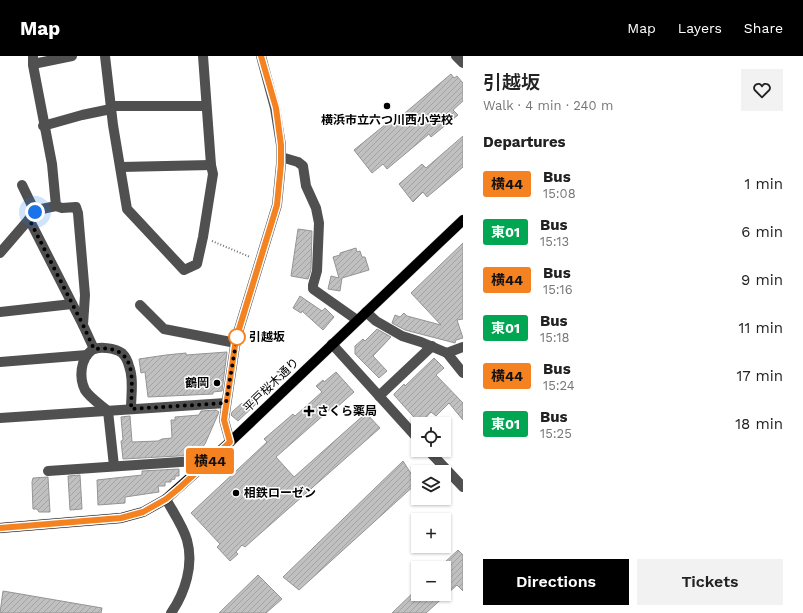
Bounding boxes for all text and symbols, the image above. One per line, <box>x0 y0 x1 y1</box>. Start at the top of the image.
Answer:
text: Map <box>20 17 60 40</box>
text: Map <box>627 20 656 36</box>
text: Layers <box>678 20 722 36</box>
text: Share <box>744 20 783 36</box>
button: heart <box>741 69 783 111</box>
text: 引越坂 <box>483 71 540 94</box>
text: Walk · 4 min · 240 m <box>483 98 613 113</box>
marker: 横浜市立六つ川西小学校 <box>382 101 392 111</box>
place label: 横浜市立六つ川西小学校 <box>321 113 453 127</box>
text: Departures <box>483 133 566 151</box>
text: Bus <box>543 168 571 186</box>
text: 1 min <box>744 175 783 193</box>
text: 横44 <box>491 176 523 192</box>
text: 15:08 <box>543 186 576 201</box>
your location <box>25 202 45 222</box>
text: Bus <box>540 216 568 234</box>
text: 6 min <box>741 223 783 241</box>
text: 東01 <box>491 224 520 240</box>
text: 15:13 <box>540 234 569 249</box>
text: Bus <box>543 264 571 282</box>
text: 9 min <box>741 271 783 289</box>
text: 横44 <box>491 272 523 288</box>
text: 15:16 <box>543 282 573 297</box>
text: Bus <box>540 312 568 330</box>
text: 11 min <box>739 319 783 337</box>
text: 東01 <box>491 320 520 336</box>
marker: 引越坂 <box>228 328 246 346</box>
place label: 引越坂 <box>249 330 285 344</box>
text: 15:18 <box>540 330 570 345</box>
street label: 平戸桜木通り <box>240 355 302 415</box>
text: Bus <box>543 360 571 378</box>
text: 17 min <box>736 367 783 385</box>
text: 横44 <box>491 368 523 384</box>
place label: 鶴岡 <box>185 376 209 390</box>
marker: 鶴岡 <box>212 378 222 388</box>
text: 15:24 <box>543 378 575 393</box>
place label: さくら薬局 <box>317 404 377 418</box>
marker: さくら薬局 <box>304 406 314 416</box>
text: Bus <box>540 408 568 426</box>
text: 18 min <box>735 415 783 433</box>
text: 東01 <box>491 416 520 432</box>
map controls <box>411 417 451 601</box>
button: locate <box>411 417 451 457</box>
text: 15:25 <box>540 426 572 441</box>
line badge: 横44 <box>187 448 233 474</box>
text: 横44 <box>194 453 226 469</box>
button: layers <box>411 465 451 505</box>
place label: 相鉄ローゼン <box>244 486 316 500</box>
marker: 相鉄ローゼン <box>231 488 241 498</box>
button: + <box>411 513 451 553</box>
button: Directions <box>483 559 629 605</box>
button: Tickets <box>637 559 783 605</box>
button: − <box>411 561 451 601</box>

